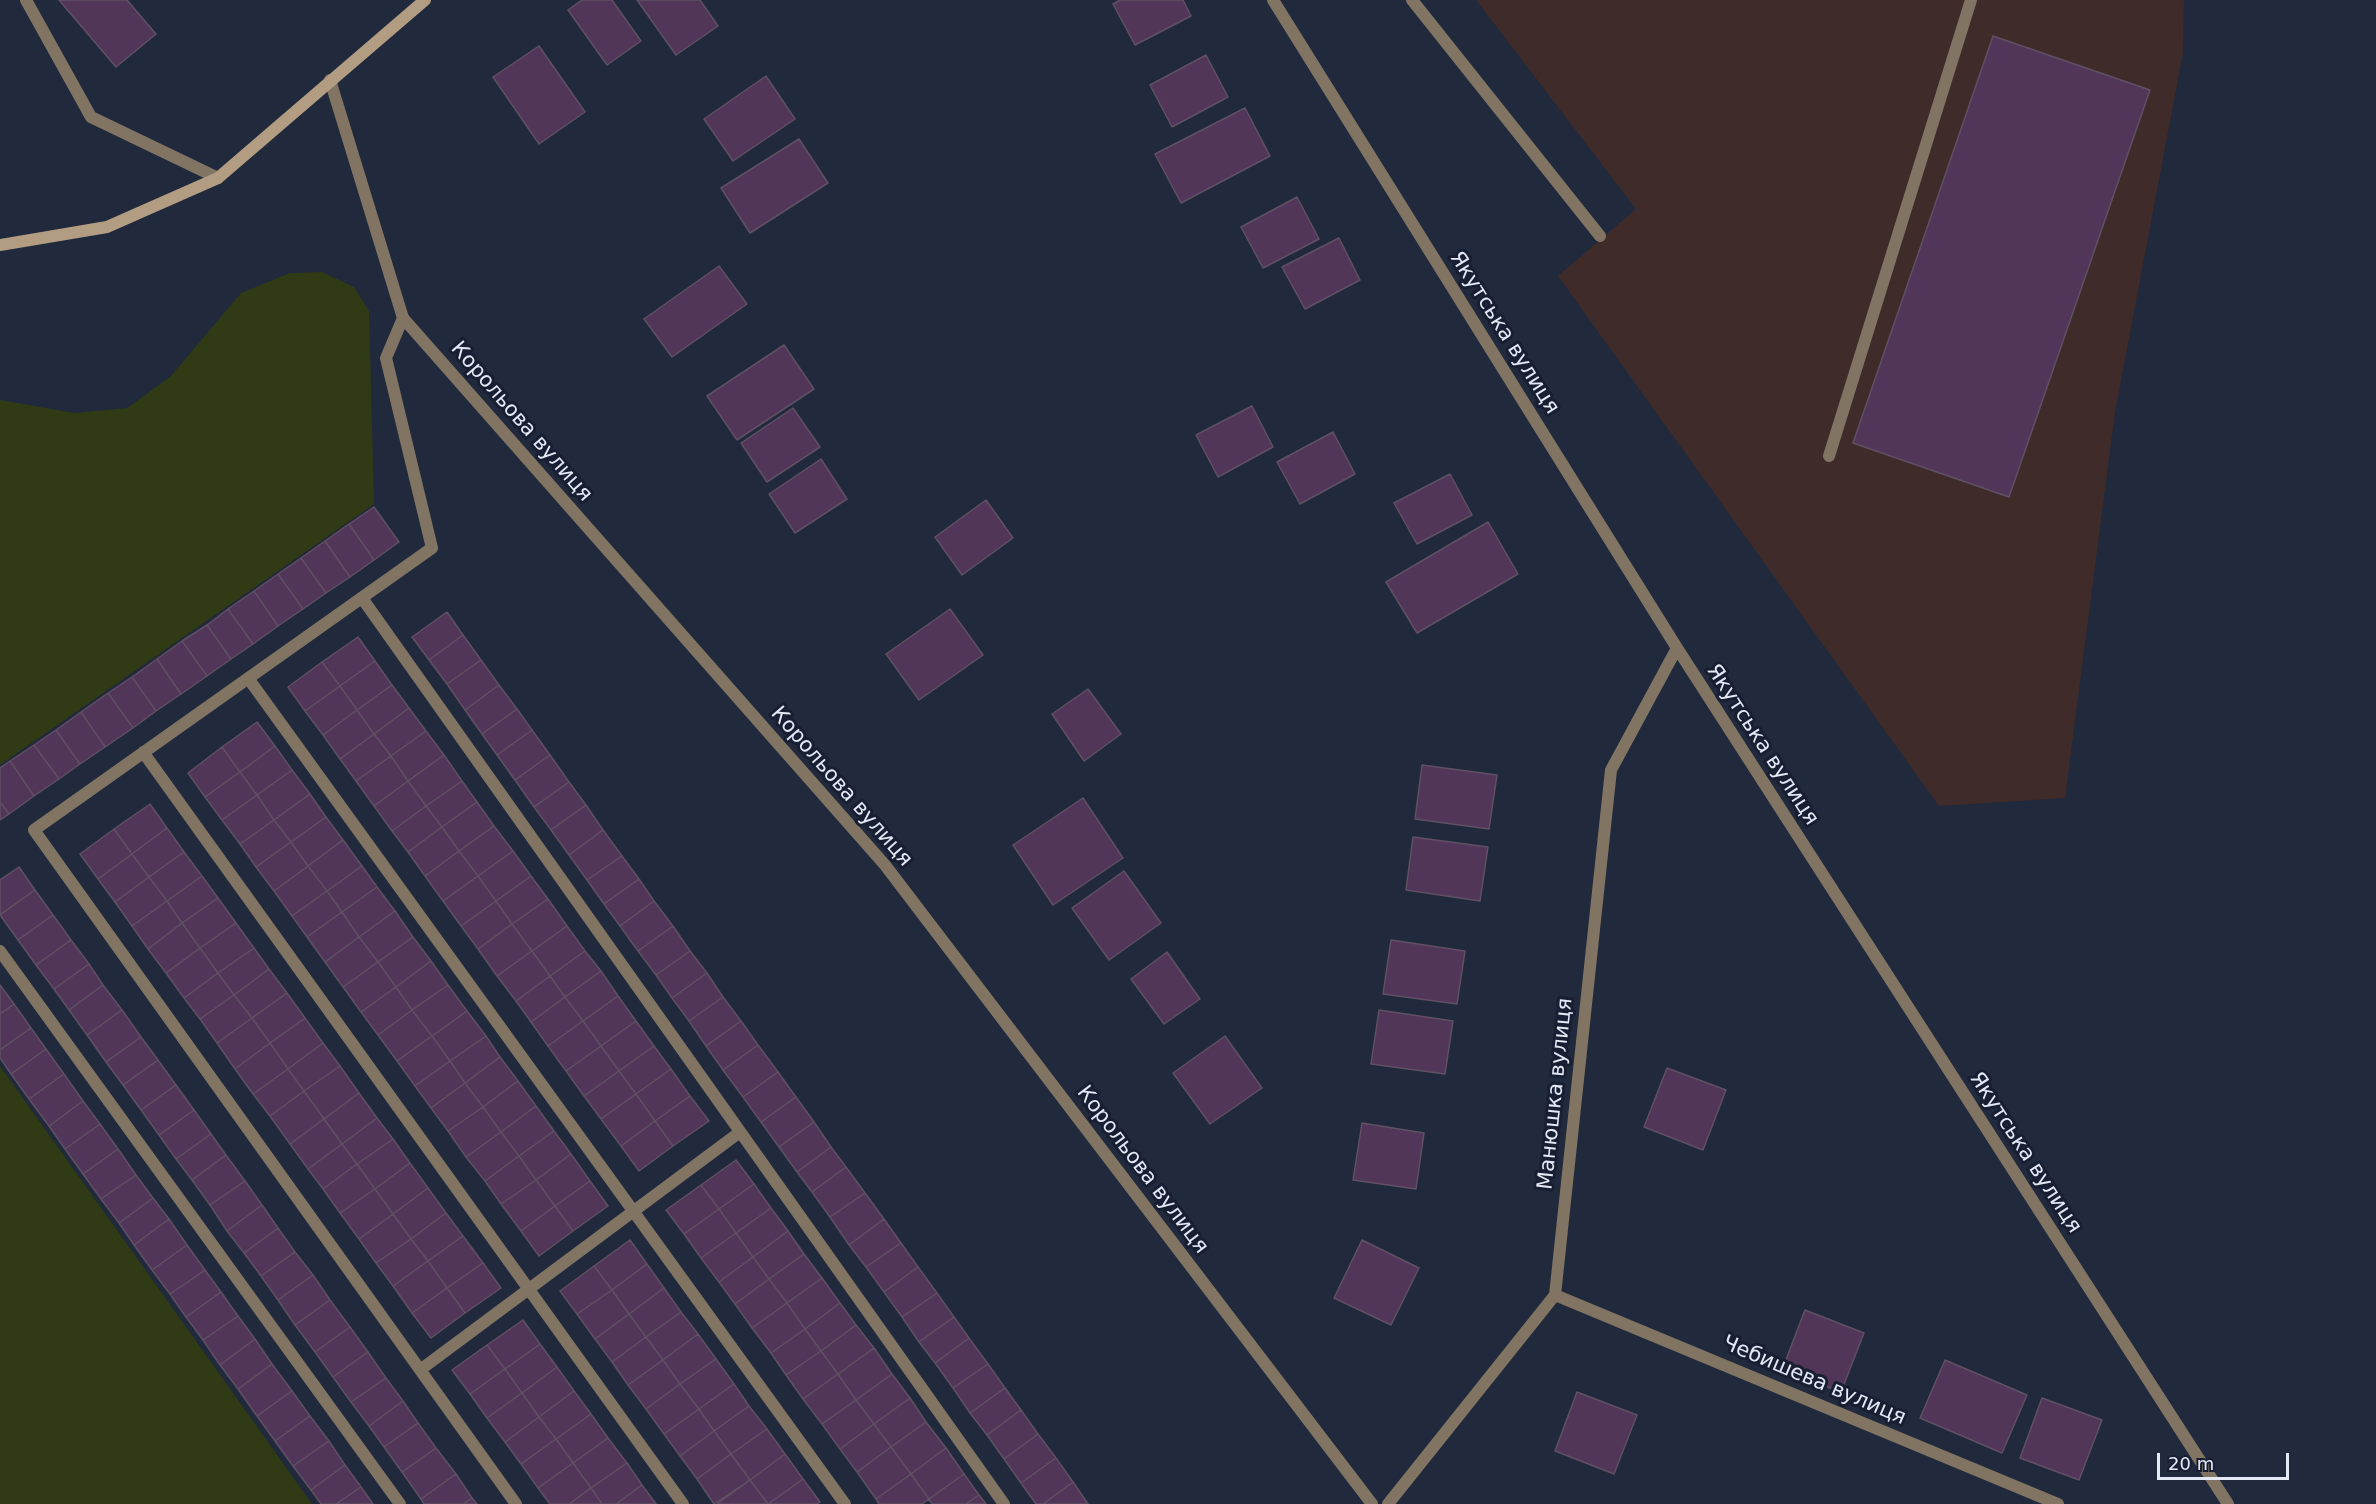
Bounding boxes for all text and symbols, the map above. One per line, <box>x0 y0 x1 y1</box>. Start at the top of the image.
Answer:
street label: Якутська вулиця <box>1444 247 1564 419</box>
street label: Корольова вулиця <box>445 337 597 507</box>
street label: Якутська вулиця <box>1701 660 1823 830</box>
street label: Корольова вулиця <box>765 702 917 872</box>
street label: Манюшка вулиця <box>1533 997 1579 1191</box>
street label: Якутська вулиця <box>1964 1068 2086 1238</box>
street label: Корольова вулиця <box>1071 1081 1213 1259</box>
street label: Чебишева вулиця <box>1719 1331 1909 1431</box>
scale bar <box>2160 1441 2292 1479</box>
text: 20 m <box>2168 1453 2214 1474</box>

